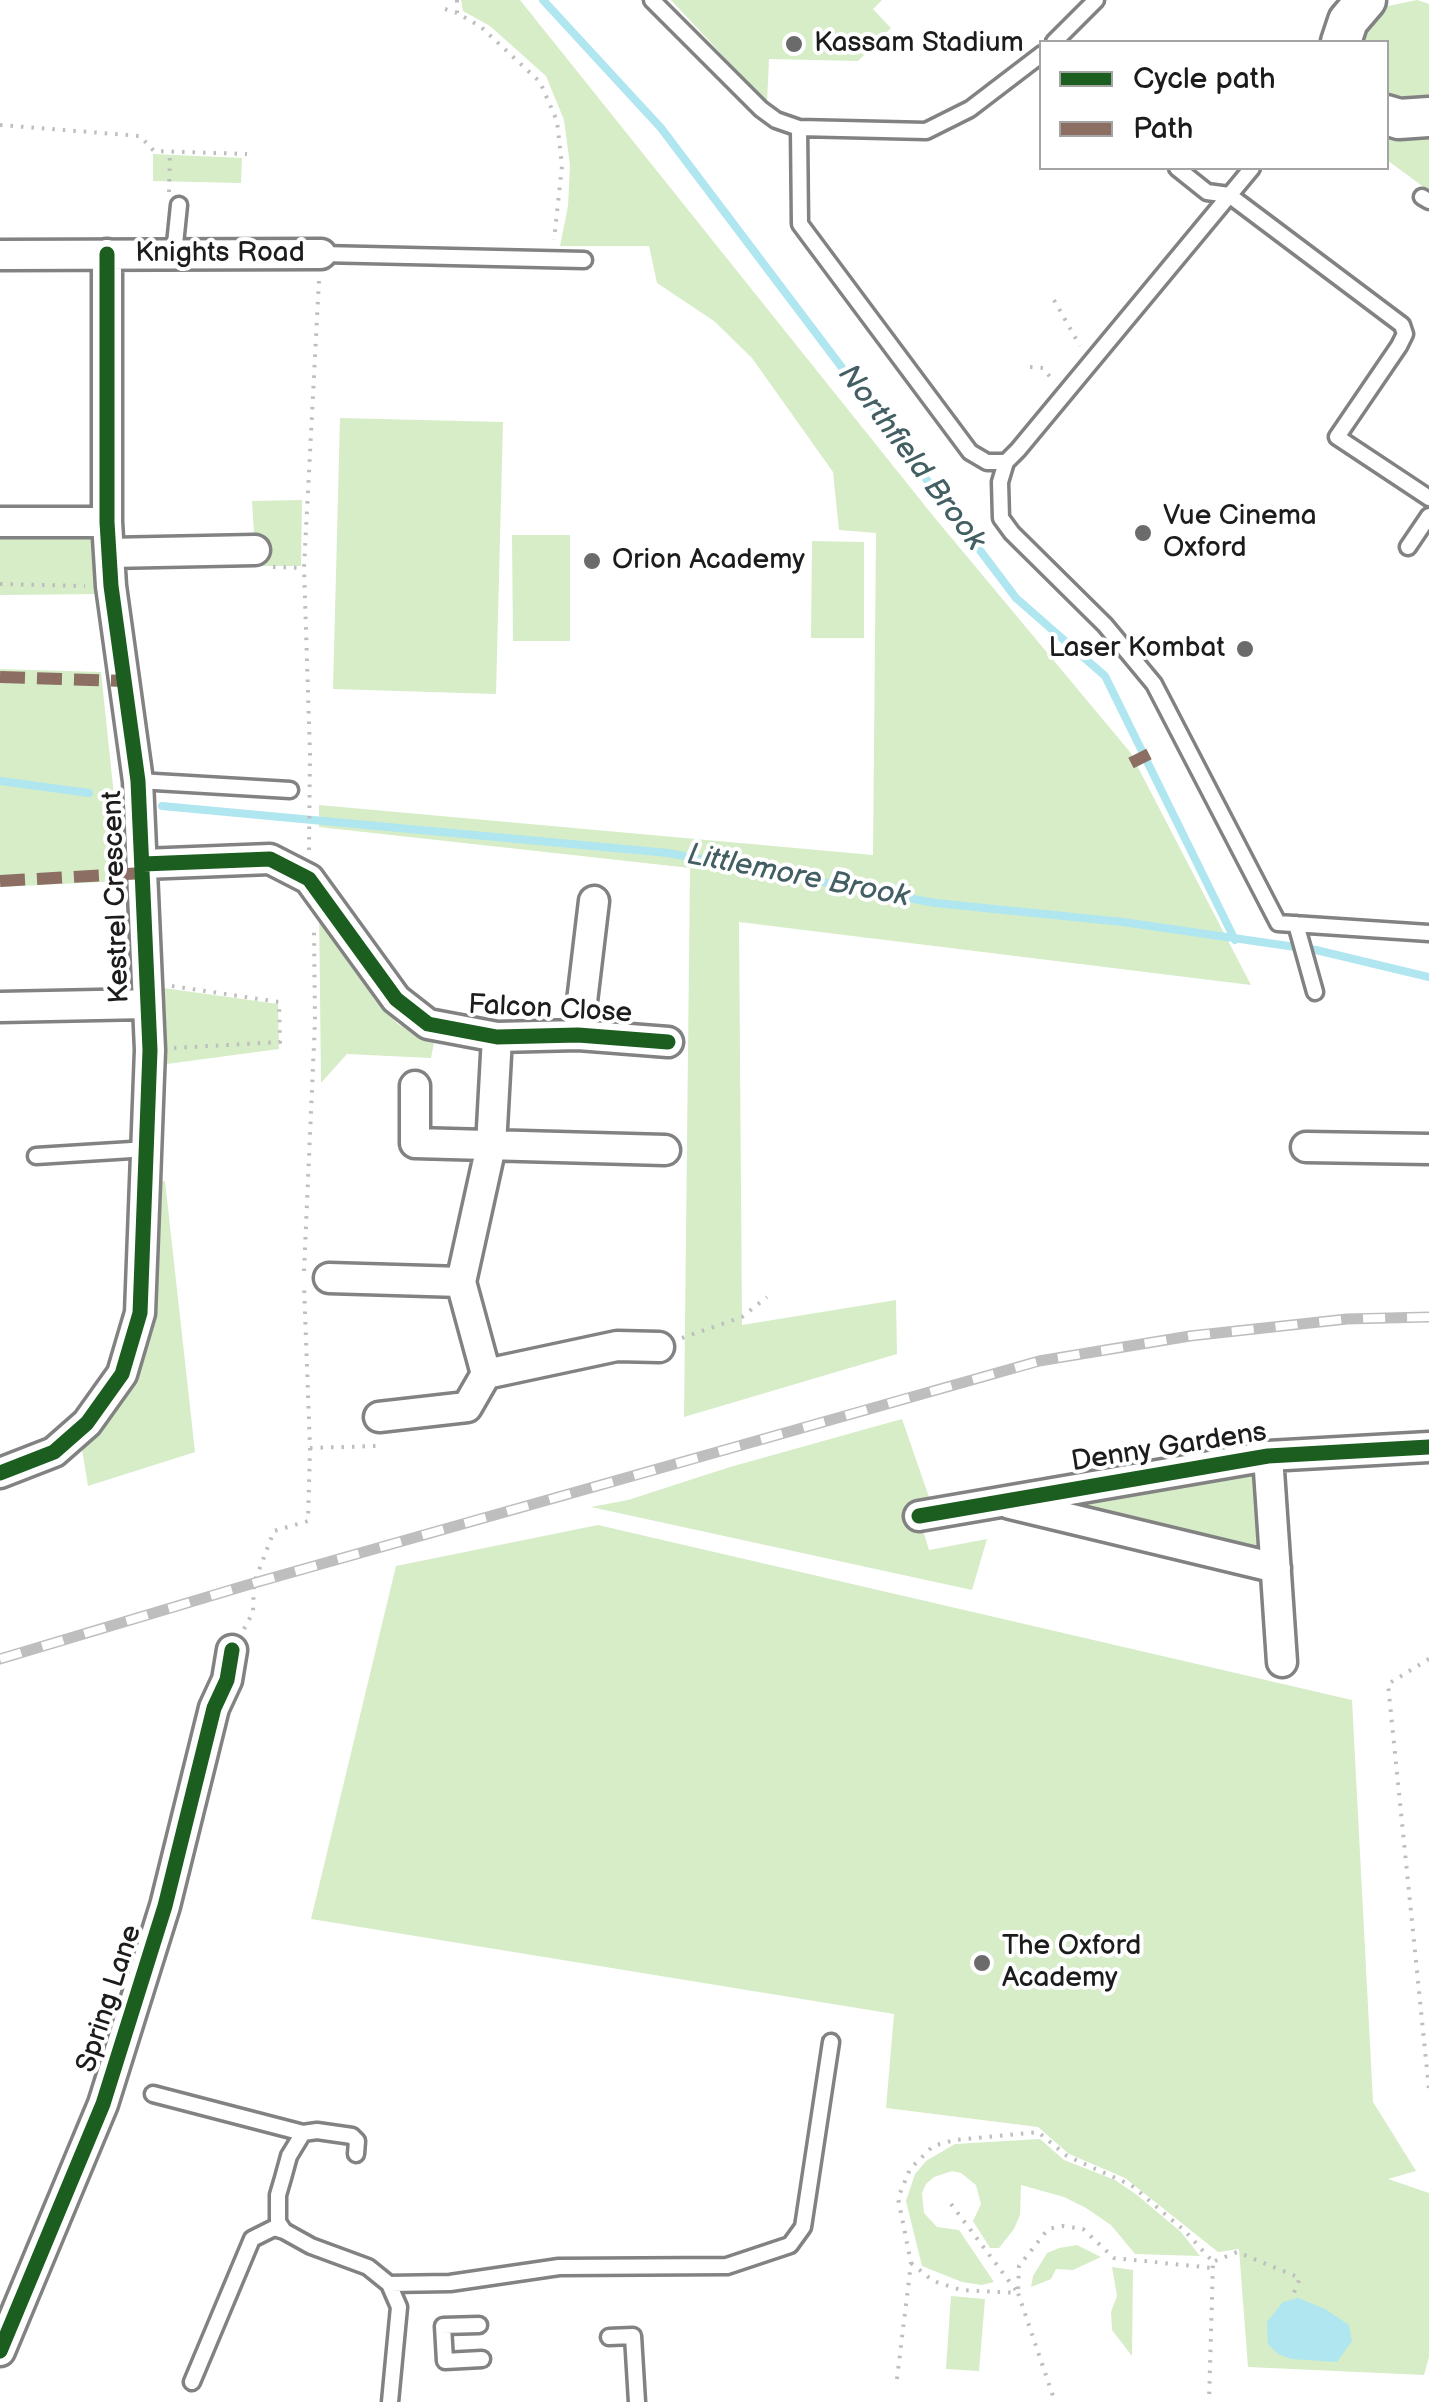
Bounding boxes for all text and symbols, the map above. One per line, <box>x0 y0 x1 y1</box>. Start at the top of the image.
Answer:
place label: Kassam Stadium <box>814 27 1024 61</box>
marker: Kassam Stadium <box>783 33 805 55</box>
legend <box>1039 40 1389 170</box>
text: Cycle path <box>1133 61 1276 97</box>
text: Path <box>1133 111 1193 147</box>
street label: Knights Road <box>135 237 305 271</box>
water label: Northfield Brook <box>829 358 993 558</box>
place label: Vue Cinema Oxford <box>1163 500 1317 566</box>
marker: Vue Cinema Oxford <box>1132 522 1154 544</box>
place label: Orion Academy <box>612 544 805 578</box>
marker: Orion Academy <box>581 550 603 572</box>
place label: Laser Kombat <box>1048 632 1225 666</box>
marker: Laser Kombat <box>1234 638 1256 660</box>
street label: Kestrel Crescent <box>97 790 137 1004</box>
water label: Littlemore Brook <box>684 838 912 916</box>
street label: Falcon Close <box>467 989 633 1031</box>
street label: Denny Gardens <box>1069 1416 1269 1480</box>
street label: Spring Lane <box>70 1921 150 2077</box>
place label: The Oxford Academy <box>1002 1930 1141 1996</box>
marker: The Oxford Academy <box>971 1952 993 1974</box>

